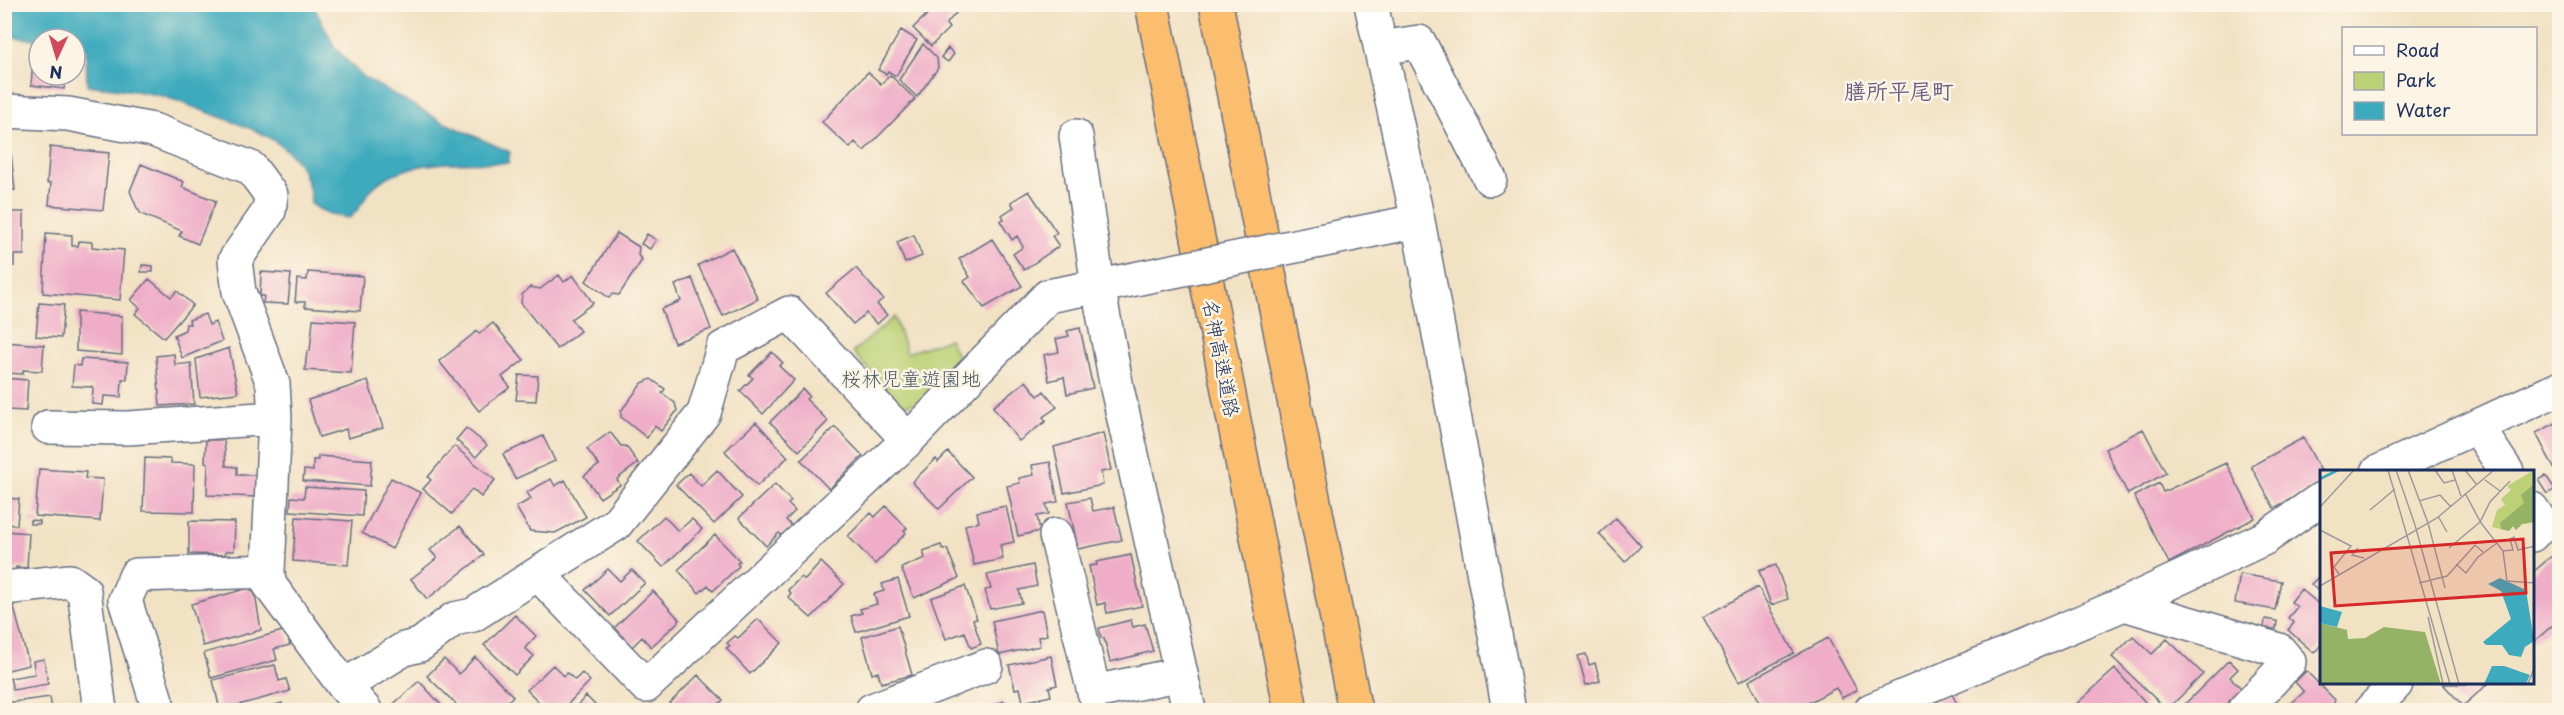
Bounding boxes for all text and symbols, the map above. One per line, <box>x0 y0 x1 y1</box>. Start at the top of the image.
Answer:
north arrow <box>27 27 87 87</box>
legend <box>2342 27 2537 135</box>
text: Road <box>2396 36 2440 63</box>
text: N <box>49 61 63 85</box>
text: Park <box>2396 66 2436 93</box>
district label: 膳所平尾町 <box>1844 73 1954 106</box>
text: Water <box>2396 96 2451 123</box>
street label: 名神高速道路 <box>1196 296 1248 420</box>
park label: 桜林児童遊園地 <box>841 363 981 393</box>
inset map <box>2320 470 2534 685</box>

